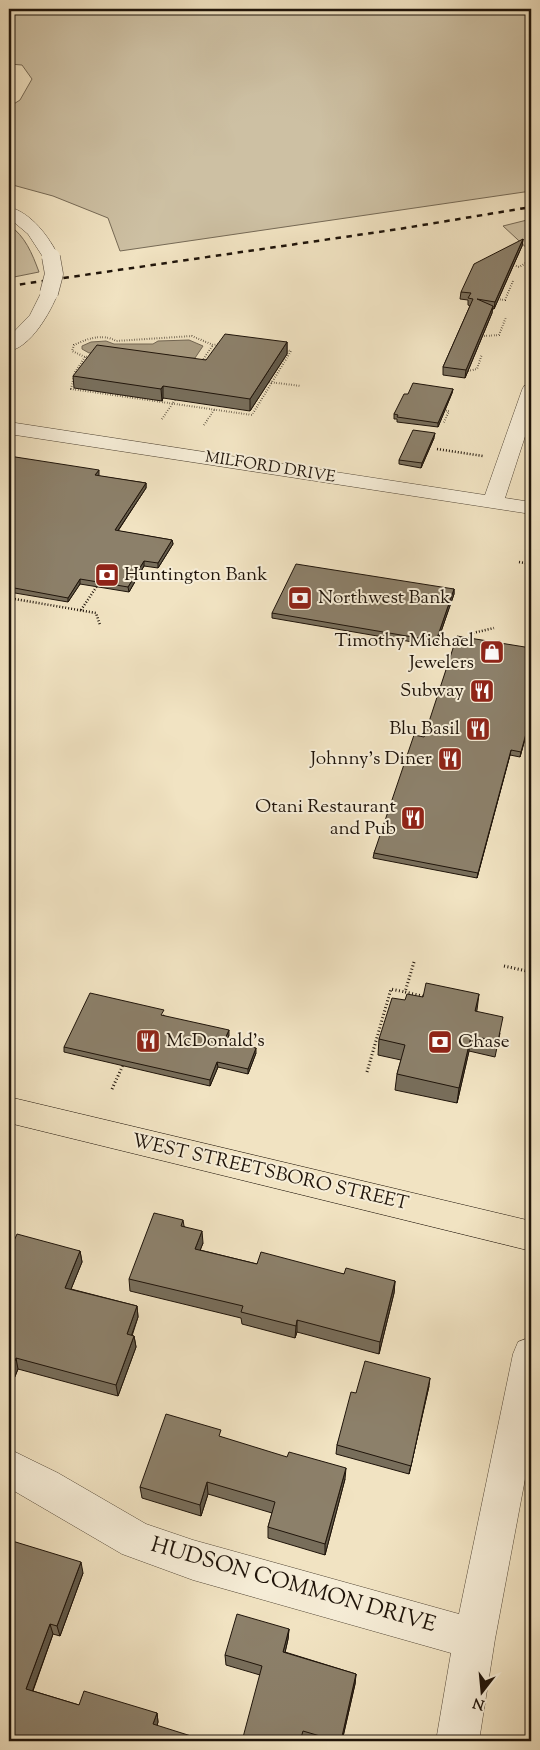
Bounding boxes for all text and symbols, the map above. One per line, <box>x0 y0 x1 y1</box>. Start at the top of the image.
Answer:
street label: MILFORD DRIVE <box>203 446 337 490</box>
bank icon: Huntington Bank <box>94 562 120 588</box>
place label: Huntington Bank <box>124 562 268 589</box>
bank icon: Northwest Bank <box>287 585 313 611</box>
place label: Northwest Bank <box>318 585 451 612</box>
place label: Timothy Michael Jewelers <box>334 628 474 677</box>
shop icon: Timothy Michael Jewelers <box>479 639 505 665</box>
place label: Subway <box>400 678 465 705</box>
restaurant icon: Subway <box>469 678 495 704</box>
place label: Blu Basil <box>389 716 460 743</box>
restaurant icon: Blu Basil <box>465 716 491 742</box>
place label: Johnny's Diner <box>309 746 432 773</box>
restaurant icon: Johnny's Diner <box>437 746 463 772</box>
place label: Otani Restaurant and Pub <box>255 794 397 843</box>
restaurant icon: Otani Restaurant and Pub <box>400 805 426 831</box>
restaurant icon: McDonald's <box>135 1028 161 1054</box>
place label: McDonald's <box>166 1028 265 1055</box>
bank icon: Chase <box>427 1029 453 1055</box>
place label: Chase <box>458 1029 510 1056</box>
street label: WEST STREETSBORO STREET <box>129 1128 411 1218</box>
street label: HUDSON COMMON DRIVE <box>147 1530 439 1642</box>
north arrow <box>458 1668 508 1718</box>
text: N <box>471 1691 487 1714</box>

